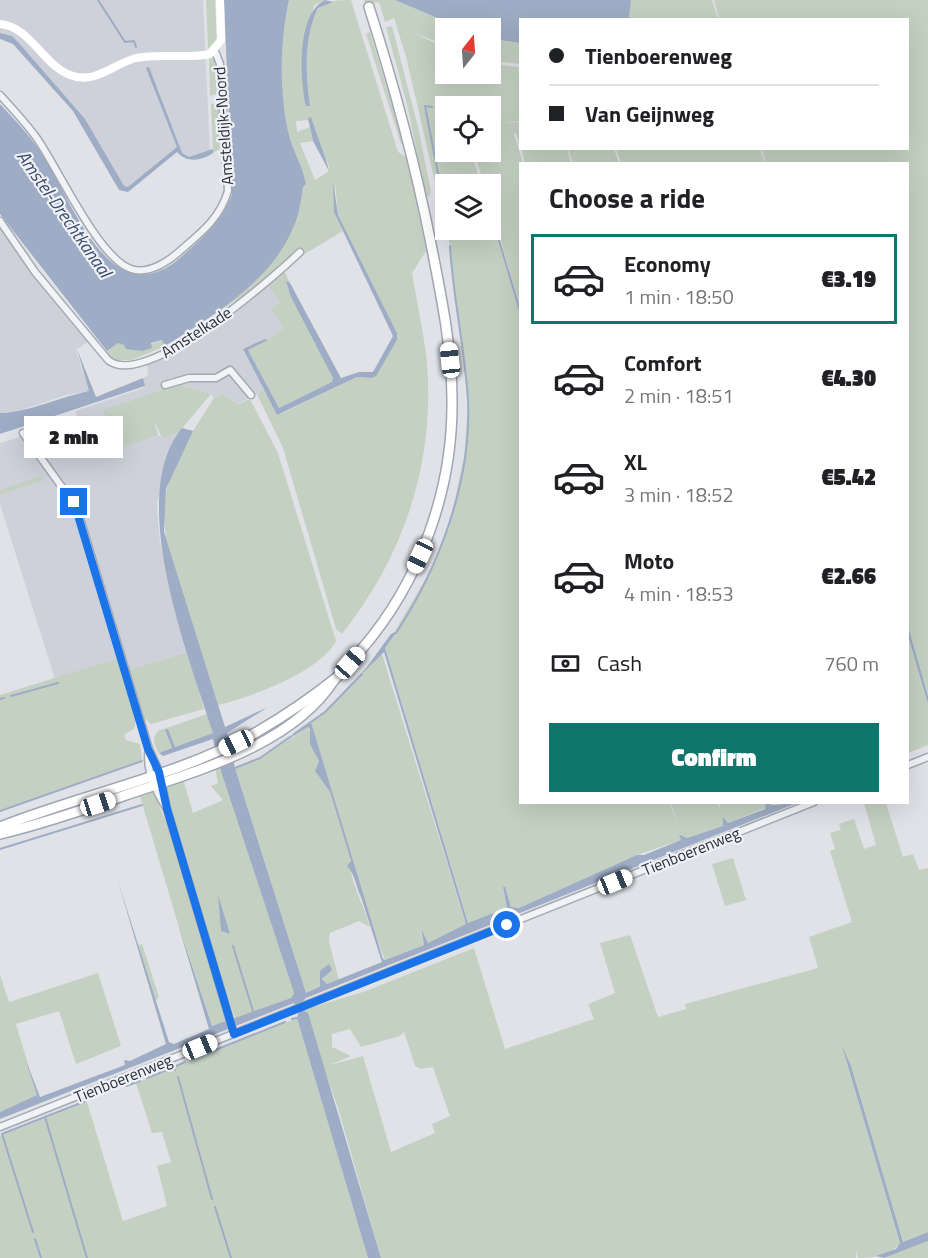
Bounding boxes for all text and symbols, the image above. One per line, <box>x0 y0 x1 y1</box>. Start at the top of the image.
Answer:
north arrow <box>435 18 501 84</box>
map controls <box>435 18 501 240</box>
text: Tienboerenweg <box>585 39 732 73</box>
street label: Amsteldijk-Noord <box>207 66 239 186</box>
button: locate <box>435 96 501 162</box>
text: Van Geijnweg <box>585 97 714 131</box>
water label: Amstel-Drechtkanaal <box>10 145 120 285</box>
button: layers <box>435 174 501 240</box>
text: Choose a ride <box>549 177 705 218</box>
text: Economy <box>624 247 711 281</box>
icon: car <box>552 252 606 306</box>
text: €3.19 <box>821 262 876 296</box>
text: 1 min · 18:50 <box>624 281 734 312</box>
street label: Amstelkade <box>156 300 236 364</box>
car <box>439 341 461 379</box>
text: Comfort <box>624 346 702 380</box>
icon: car <box>552 351 606 405</box>
text: €4.30 <box>821 361 876 395</box>
text: 2 min · 18:51 <box>624 380 734 411</box>
callout: 2 min <box>25 415 124 457</box>
text: 2 min <box>49 421 98 452</box>
text: XL <box>624 445 647 479</box>
icon: car <box>552 450 606 504</box>
text: €5.42 <box>821 460 876 494</box>
text: 3 min · 18:52 <box>624 479 734 510</box>
route end <box>60 488 87 515</box>
car <box>404 536 436 576</box>
text: Moto <box>624 544 674 578</box>
icon: car <box>552 549 606 603</box>
text: €2.66 <box>821 559 876 593</box>
text: 4 min · 18:53 <box>624 578 734 609</box>
car <box>331 644 369 682</box>
text: Cash <box>597 646 642 680</box>
icon: cash <box>549 647 582 680</box>
text: 760 m <box>824 648 879 679</box>
button: Confirm <box>549 723 879 792</box>
car <box>216 727 256 759</box>
car <box>78 790 118 818</box>
street label: Tienboerenweg <box>638 820 744 882</box>
car <box>595 867 635 897</box>
route start <box>493 911 520 938</box>
car <box>180 1032 220 1062</box>
street label: Tienboerenweg <box>70 1047 176 1109</box>

